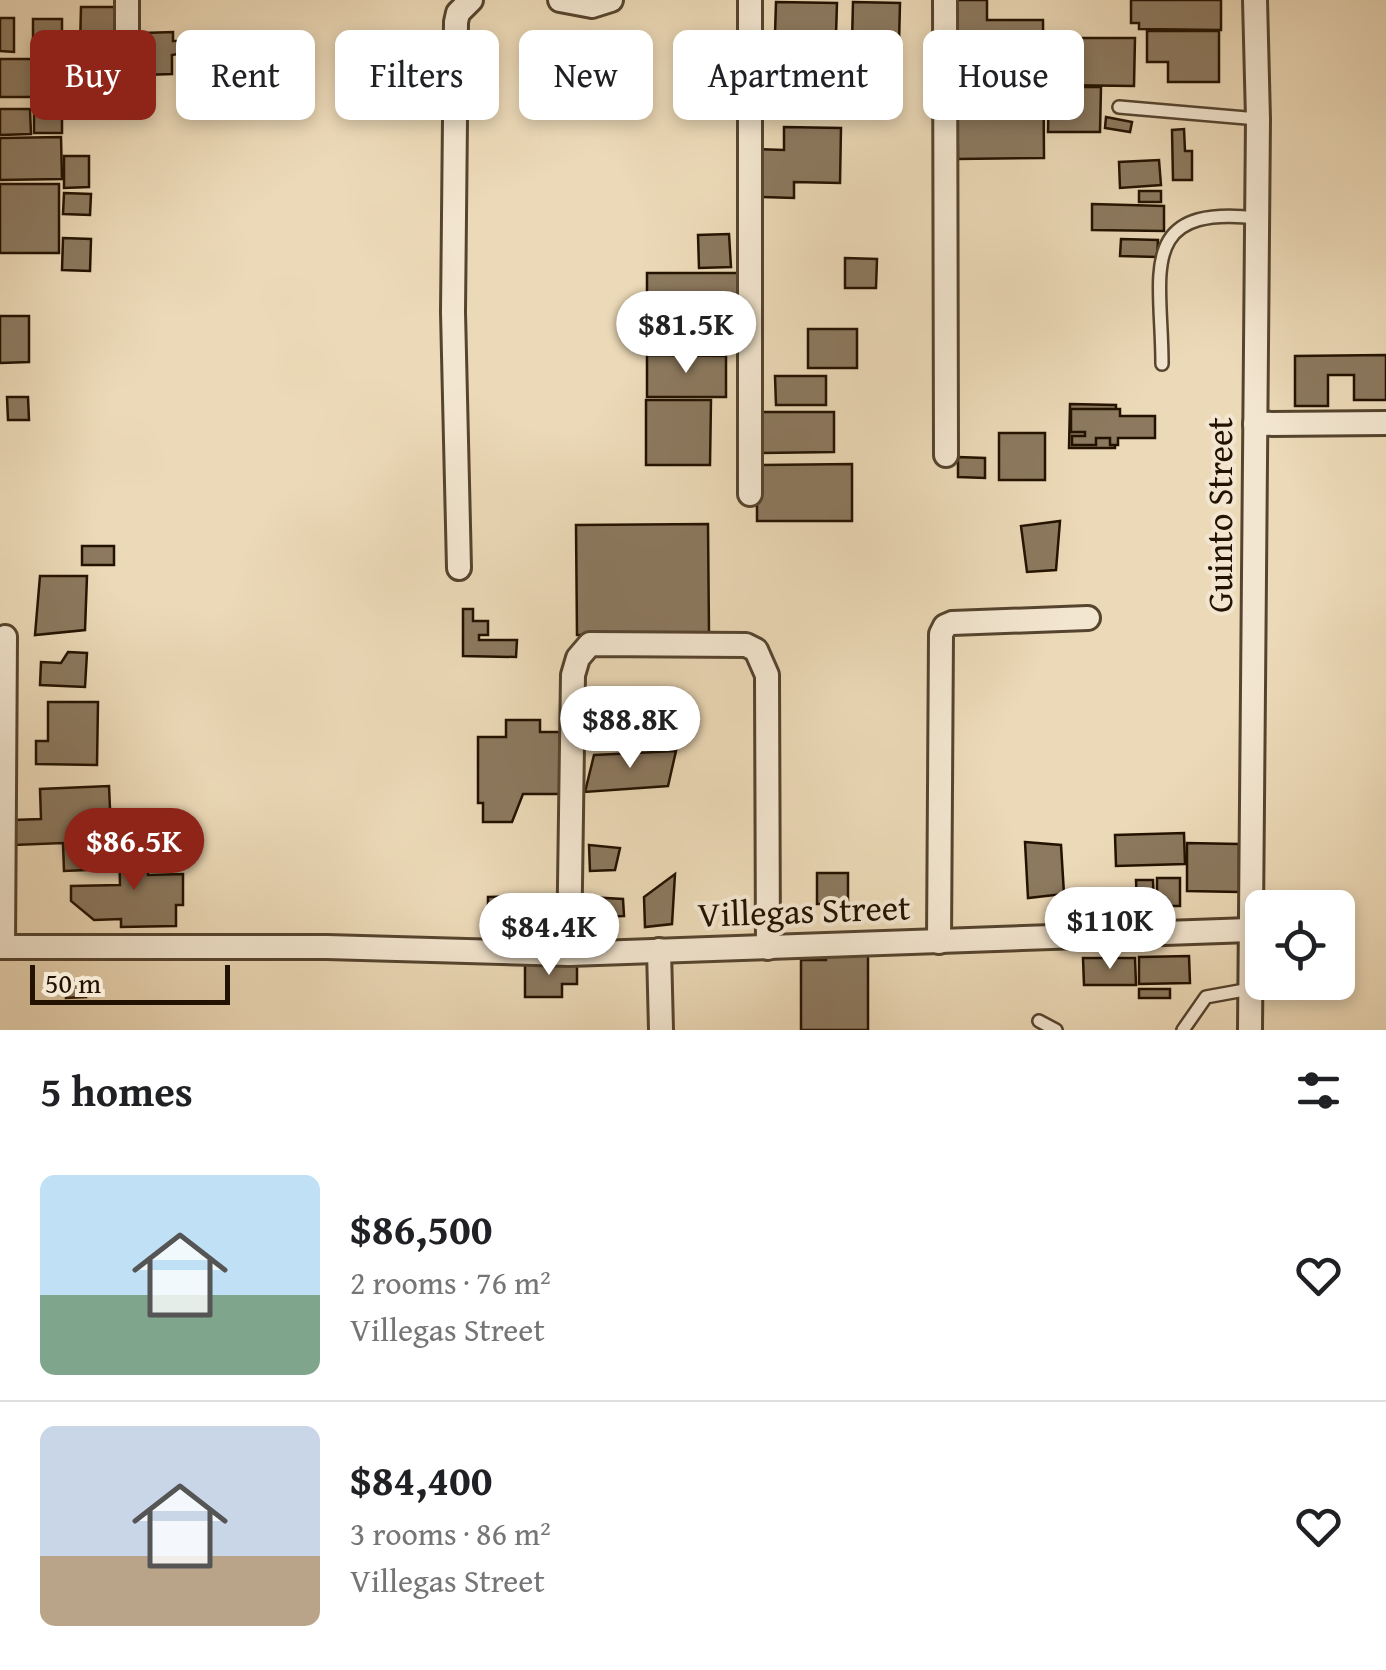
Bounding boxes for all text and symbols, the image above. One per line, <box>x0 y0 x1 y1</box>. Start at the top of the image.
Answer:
chip: Buy <box>30 30 156 120</box>
chip: Rent <box>176 30 315 120</box>
chip: Filters <box>335 30 499 120</box>
chip: New <box>519 30 653 120</box>
chip: Apartment <box>673 30 903 120</box>
chip: House <box>923 30 1084 120</box>
pin: $81.5K <box>605 291 767 376</box>
text: $81.5K <box>638 300 734 347</box>
street label: Guinto Street <box>1194 417 1245 613</box>
pin: $88.8K <box>549 686 711 771</box>
text: $88.8K <box>582 695 678 742</box>
pin: $86.5K <box>53 808 215 893</box>
text: $86.5K <box>86 817 182 864</box>
street label: Villegas Street <box>697 881 911 940</box>
pin: $110K <box>1040 887 1180 972</box>
map controls <box>1245 890 1355 1000</box>
button: locate <box>1245 890 1355 1000</box>
pin: $84.4K <box>468 893 630 978</box>
text: $110K <box>1067 896 1153 943</box>
text: $84.4K <box>501 902 597 949</box>
scale bar <box>30 960 230 1004</box>
text: 50 m <box>45 962 101 1003</box>
text: 5 homes <box>40 1060 193 1121</box>
icon: filters <box>1291 1063 1346 1118</box>
text: $86,500 <box>350 1198 492 1259</box>
icon: home <box>120 1215 240 1335</box>
icon: heart <box>1291 1248 1346 1303</box>
text: 2 rooms · 76 m² <box>350 1259 551 1306</box>
text: Villegas Street <box>350 1306 545 1353</box>
text: $84,400 <box>350 1449 492 1510</box>
icon: home <box>120 1466 240 1586</box>
icon: heart <box>1291 1499 1346 1554</box>
text: 3 rooms · 86 m² <box>350 1510 551 1557</box>
text: Villegas Street <box>350 1557 545 1604</box>

